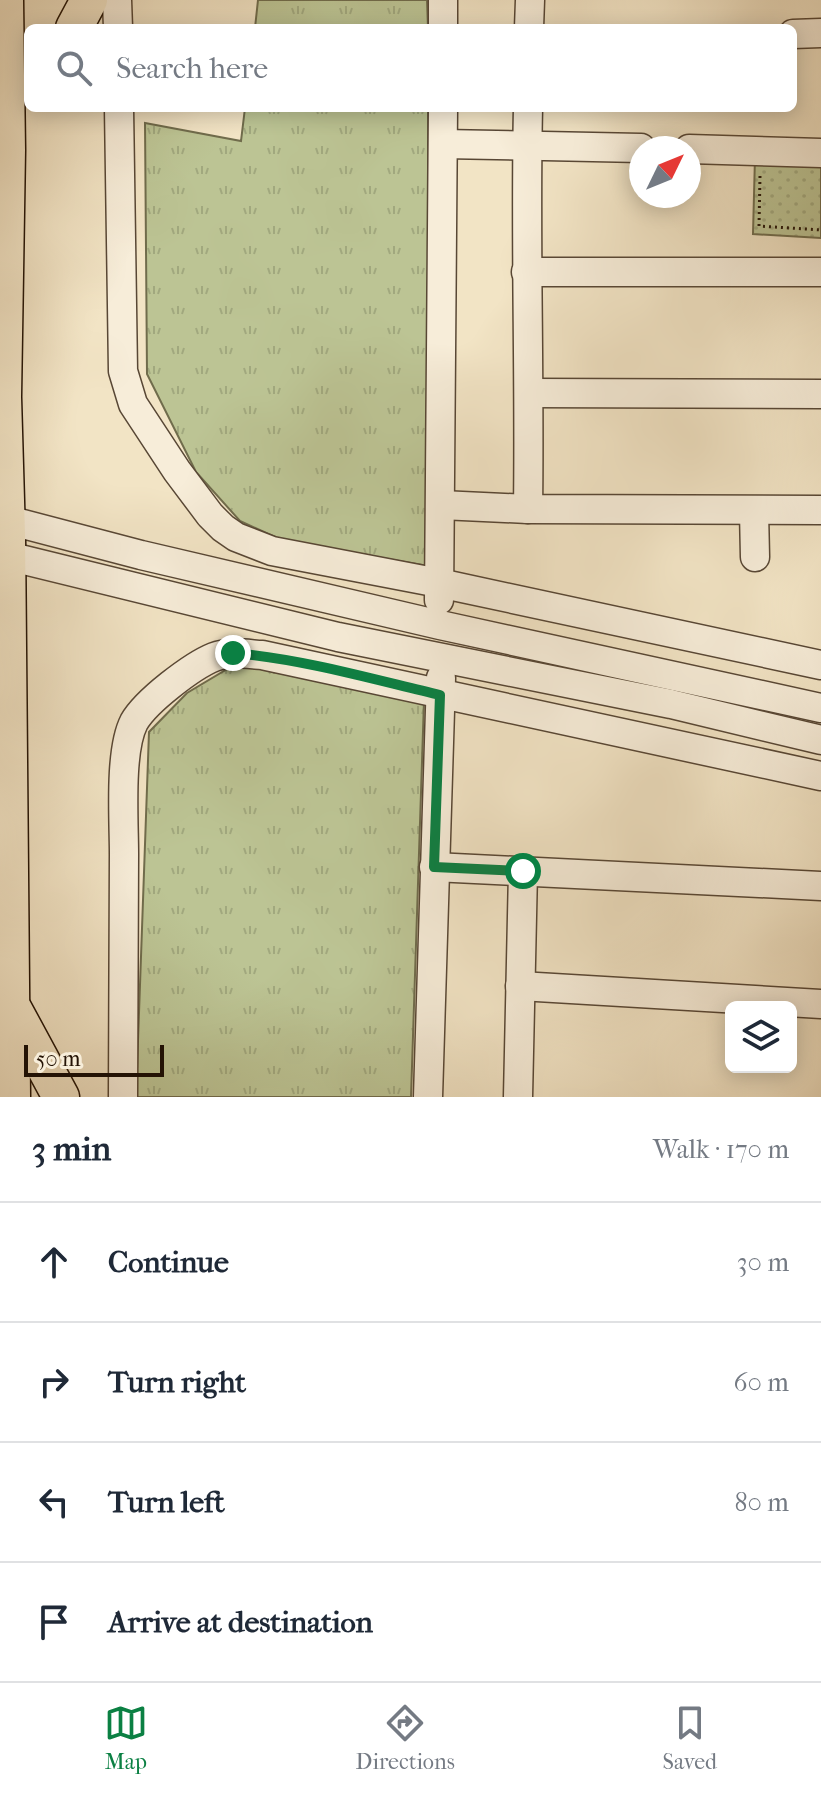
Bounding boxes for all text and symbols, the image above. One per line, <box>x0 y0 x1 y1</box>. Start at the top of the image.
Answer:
search box <box>24 24 797 112</box>
icon: search <box>52 46 96 90</box>
text: Search here <box>116 51 268 86</box>
north arrow <box>629 136 701 208</box>
route end <box>215 635 251 671</box>
route start <box>505 853 541 889</box>
map controls <box>725 1001 797 1073</box>
button: layers <box>725 1001 797 1073</box>
scale bar <box>24 1041 164 1077</box>
text: 50 m <box>36 1046 81 1072</box>
text: 3 min <box>32 1129 111 1169</box>
text: Walk · 170 m <box>653 1134 789 1165</box>
icon: ahead <box>32 1240 76 1284</box>
text: Continue <box>108 1245 229 1280</box>
text: 30 m <box>737 1247 789 1278</box>
icon: right <box>32 1360 76 1404</box>
text: Turn right <box>108 1365 246 1400</box>
text: 60 m <box>733 1367 789 1398</box>
icon: left <box>32 1480 76 1524</box>
text: Turn left <box>108 1485 225 1520</box>
text: 80 m <box>734 1487 789 1518</box>
icon: arrive <box>32 1600 76 1644</box>
text: Arrive at destination <box>108 1605 373 1640</box>
tab: Map <box>104 1701 148 1775</box>
tab: Directions <box>356 1701 455 1775</box>
tab: Saved <box>663 1701 717 1775</box>

